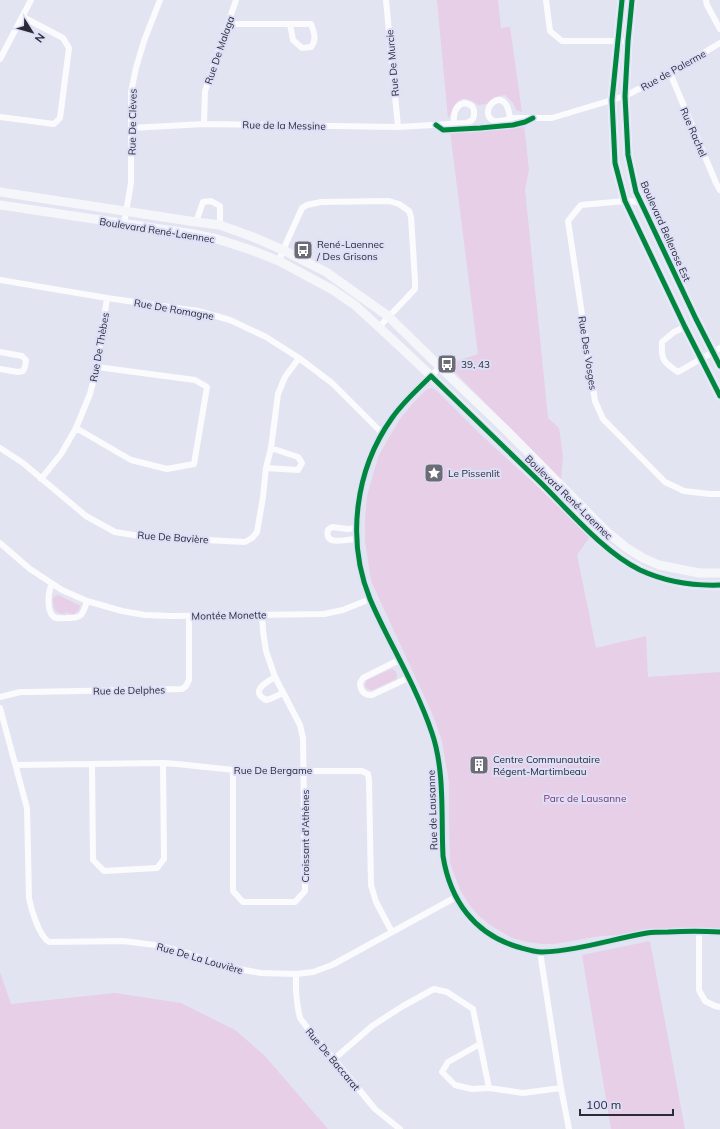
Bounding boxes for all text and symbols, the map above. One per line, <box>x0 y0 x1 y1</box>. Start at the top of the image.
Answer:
north arrow <box>12 12 52 52</box>
street label: Rue De Malaga <box>202 14 237 86</box>
street label: Rue De Murcie <box>383 29 402 97</box>
text: N <box>32 30 48 46</box>
street label: Rue de Palerme <box>638 47 708 94</box>
street label: Rue De Clèves <box>125 89 140 155</box>
street label: Rue Rachel <box>677 106 710 159</box>
street label: Rue de la Messine <box>242 118 326 133</box>
street label: Boulevard Bellerose Est <box>638 179 694 284</box>
street label: Boulevard René-Laennec <box>98 215 215 246</box>
place label: René-Laennec / Des Grisons <box>316 238 384 263</box>
bus stop icon: René-Laennec / Des Grisons <box>292 239 314 261</box>
street label: Rue De Romagne <box>133 296 215 323</box>
street label: Rue De Thèbes <box>87 311 112 383</box>
street label: Rue Des Vosges <box>575 315 600 391</box>
bus stop icon: 39, 43 <box>436 353 458 375</box>
place label: 39, 43 <box>461 358 490 371</box>
street label: Boulevard René-Laennec <box>522 452 615 542</box>
place icon: Le Pissenlit <box>423 462 445 484</box>
place label: Le Pissenlit <box>448 467 500 480</box>
street label: Rue De Bavière <box>137 529 209 546</box>
street label: Montée Monette <box>191 608 267 623</box>
street label: Rue de Delphes <box>93 683 165 698</box>
place label: Centre Communautaire Régent-Martimbeau <box>493 753 600 778</box>
building icon: Centre Communautaire Régent-Martimbeau <box>468 754 490 776</box>
street label: Rue De Bergame <box>234 764 312 777</box>
street label: Rue de Lausanne <box>425 770 440 850</box>
street label: Croissant d'Athènes <box>299 790 312 882</box>
park label: Parc de Lausanne <box>544 792 626 805</box>
street label: Rue De La Louvière <box>155 940 245 977</box>
street label: Rue De Baccarat <box>303 1025 363 1094</box>
scale bar <box>580 1091 673 1117</box>
text: 100 m <box>586 1097 621 1112</box>

